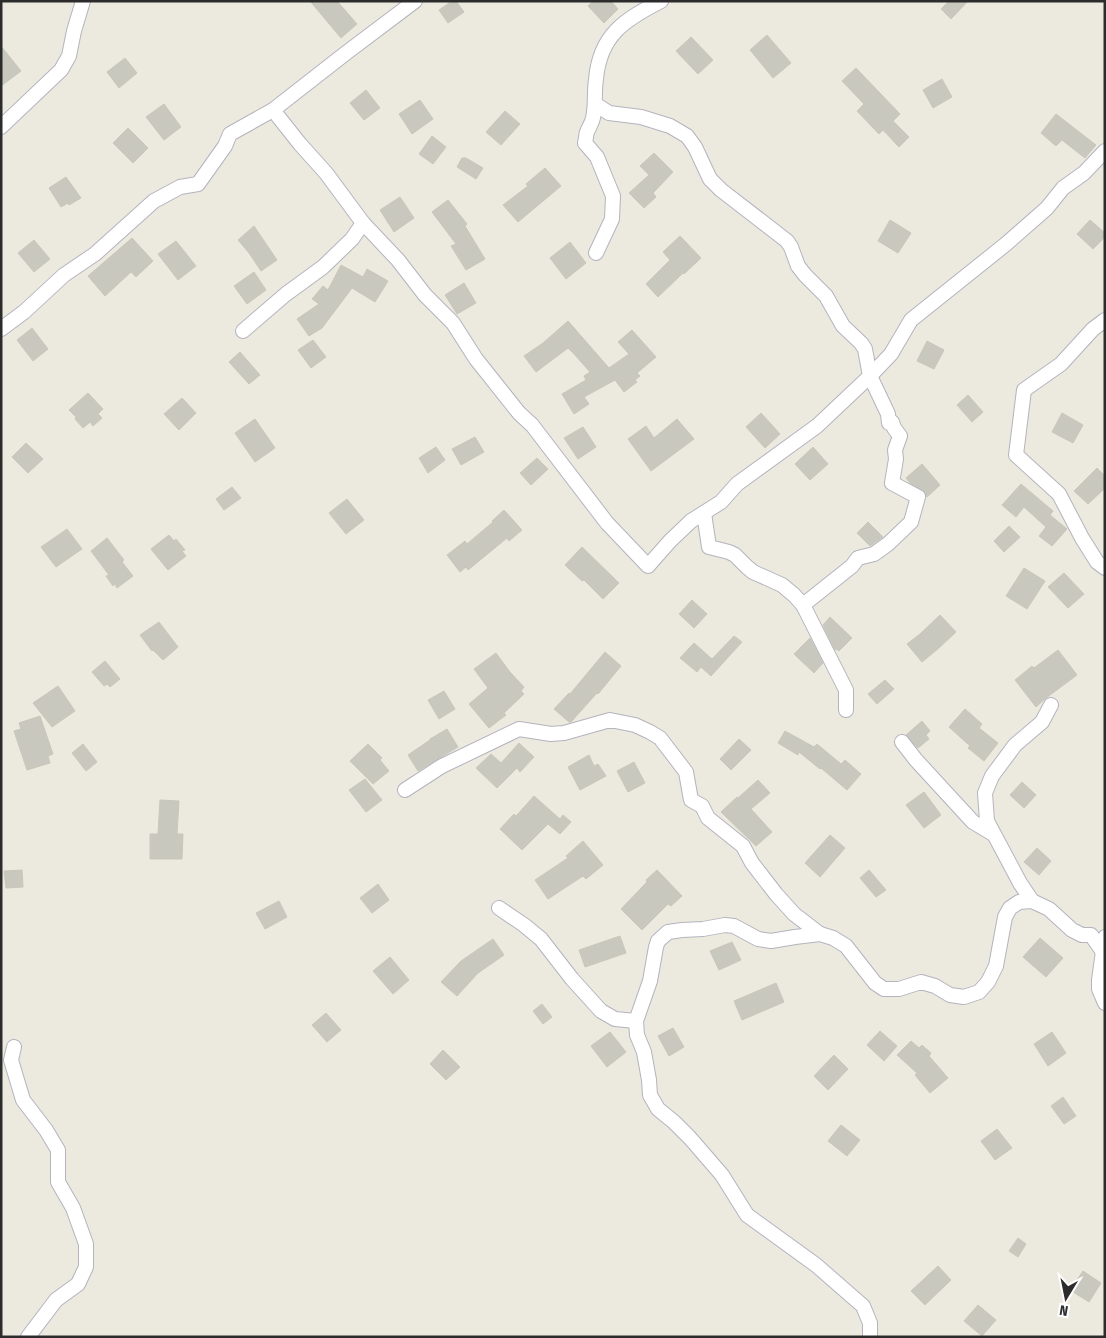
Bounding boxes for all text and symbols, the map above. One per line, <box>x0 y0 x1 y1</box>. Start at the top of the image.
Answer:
north arrow <box>1041 1273 1091 1323</box>
text: N <box>1058 1301 1069 1319</box>

